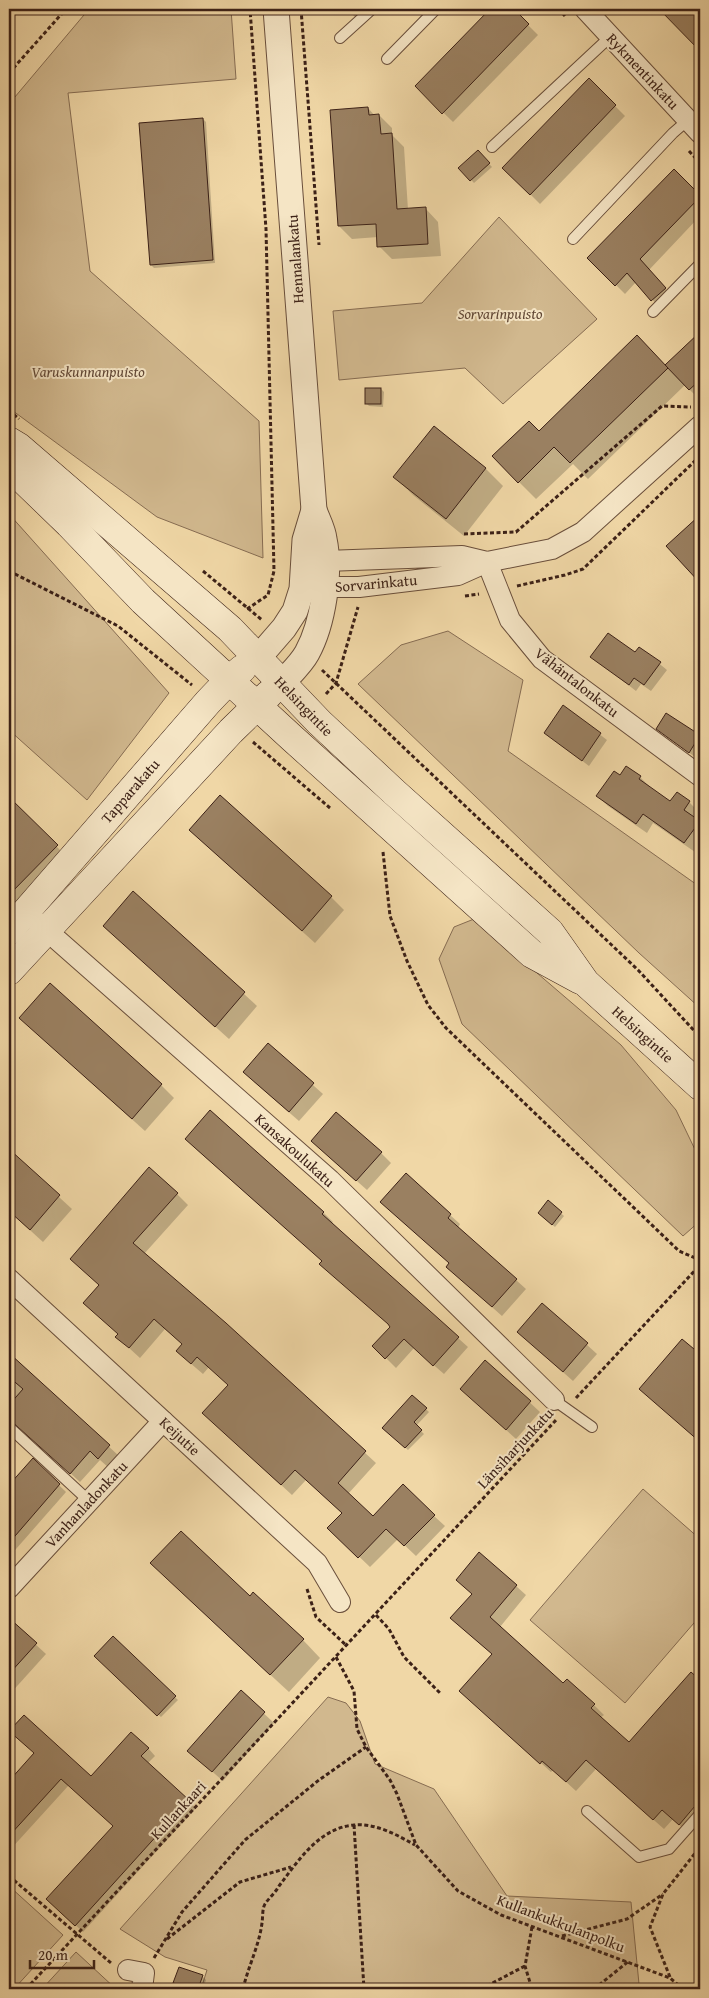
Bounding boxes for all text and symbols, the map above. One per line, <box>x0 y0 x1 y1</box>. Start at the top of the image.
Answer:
street label: Rykmentinkatu <box>602 28 685 114</box>
street label: Hennalankatu <box>281 213 309 304</box>
park label: Sorvarinpuisto <box>458 303 543 324</box>
park label: Varuskunnanpuisto <box>31 361 145 382</box>
street label: Sorvarinkatu <box>334 569 419 597</box>
street label: Vähäntalonkatu <box>530 642 624 722</box>
street label: Helsingintie <box>270 671 338 741</box>
street label: Tapparakatu <box>96 753 165 828</box>
street label: Helsingintie <box>608 1001 678 1067</box>
street label: Kansakoulukatu <box>250 1108 340 1192</box>
street label: Länsiharjunkatu <box>472 1402 559 1493</box>
street label: Keijutie <box>155 1412 205 1460</box>
street label: Vanhanladonkatu <box>40 1455 132 1552</box>
street label: Kullankaari <box>145 1776 211 1844</box>
street label: Kullankukkulanpolku <box>494 1889 629 1957</box>
scale bar <box>30 1938 94 1970</box>
text: 20 m <box>38 1944 69 1965</box>

